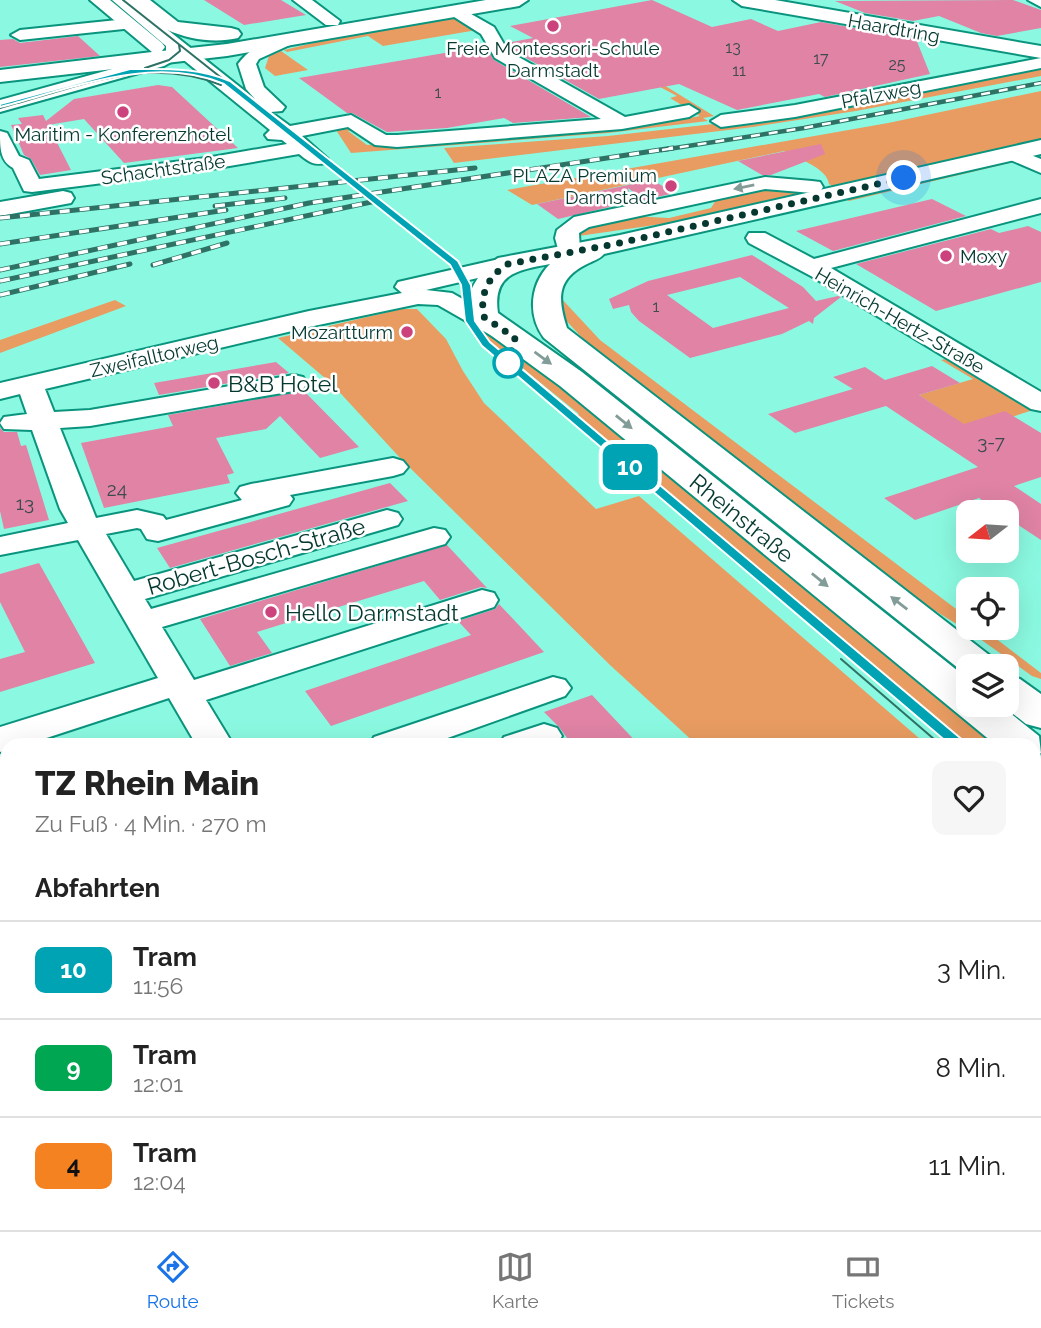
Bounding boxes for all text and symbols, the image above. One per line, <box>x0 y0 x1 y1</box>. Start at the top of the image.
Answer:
street label: Haardtring <box>846 9 942 47</box>
marker: Freie Montessori-Schule Darmstadt <box>545 18 561 34</box>
place label: Freie Montessori-Schule Darmstadt <box>446 37 660 81</box>
house number: 13 <box>725 38 741 57</box>
house number: 17 <box>813 49 829 68</box>
house number: 25 <box>888 55 906 74</box>
house number: 11 <box>732 61 746 80</box>
street label: Pfalzweg <box>839 75 923 113</box>
house number: 1 <box>435 83 442 102</box>
marker: Maritim - Konferenzhotel <box>115 104 131 120</box>
place label: Maritim - Konferenzhotel <box>14 123 232 145</box>
street label: Schachtstraße <box>99 149 227 189</box>
your location <box>886 160 921 195</box>
place label: PLAZA Premium Darmstadt <box>513 164 658 208</box>
marker: PLAZA Premium Darmstadt <box>663 178 679 194</box>
one-way arrow <box>733 182 755 193</box>
place label: Moxy <box>960 245 1007 267</box>
marker: Moxy <box>938 248 954 264</box>
street label: Heinrich-Hertz-Straße <box>811 262 989 378</box>
house number: 1 <box>653 297 660 316</box>
place label: Mozartturm <box>291 321 393 343</box>
marker: Mozartturm <box>399 324 415 340</box>
street label: Zweifalltorweg <box>88 331 220 381</box>
unlabelled marker <box>493 348 523 378</box>
one-way arrow <box>534 351 552 365</box>
place label: B&B Hotel <box>228 370 338 397</box>
marker: B&B Hotel <box>206 375 222 391</box>
one-way arrow <box>615 414 632 429</box>
house number: 3-7 <box>977 431 1005 453</box>
line badge: 10 <box>598 444 662 490</box>
text: 10 <box>617 452 643 481</box>
street label: Rheinstraße <box>685 468 799 568</box>
house number: 24 <box>107 478 127 500</box>
house number: 13 <box>16 492 34 514</box>
north arrow <box>956 500 1018 564</box>
map controls <box>956 500 1019 717</box>
street label: Robert-Bosch-Straße <box>144 512 368 600</box>
one-way arrow <box>810 573 828 588</box>
button: locate <box>956 577 1019 640</box>
one-way arrow <box>890 596 908 611</box>
place label: Hello Darmstadt <box>285 599 459 626</box>
marker: Hello Darmstadt <box>263 604 279 620</box>
button: layers <box>956 654 1019 717</box>
button: heart <box>932 761 1006 835</box>
text: TZ Rhein Main <box>35 764 259 803</box>
text: Zu Fuß · 4 Min. · 270 m <box>35 810 267 837</box>
text: Abfahrten <box>35 873 160 903</box>
text: Tram <box>133 942 197 972</box>
text: 10 <box>60 955 87 984</box>
text: 3 Min. <box>937 955 1006 985</box>
text: 11:56 <box>133 972 183 999</box>
text: Tram <box>133 1040 197 1070</box>
text: 9 <box>66 1053 81 1082</box>
text: 8 Min. <box>935 1053 1006 1083</box>
text: 12:01 <box>133 1070 183 1097</box>
text: Tram <box>133 1138 197 1168</box>
text: 4 <box>67 1151 80 1180</box>
text: 11 Min. <box>929 1151 1006 1181</box>
text: 12:04 <box>133 1168 186 1195</box>
tab: Route <box>147 1248 199 1312</box>
tab: Karte <box>492 1248 539 1312</box>
tab: Tickets <box>832 1248 894 1312</box>

